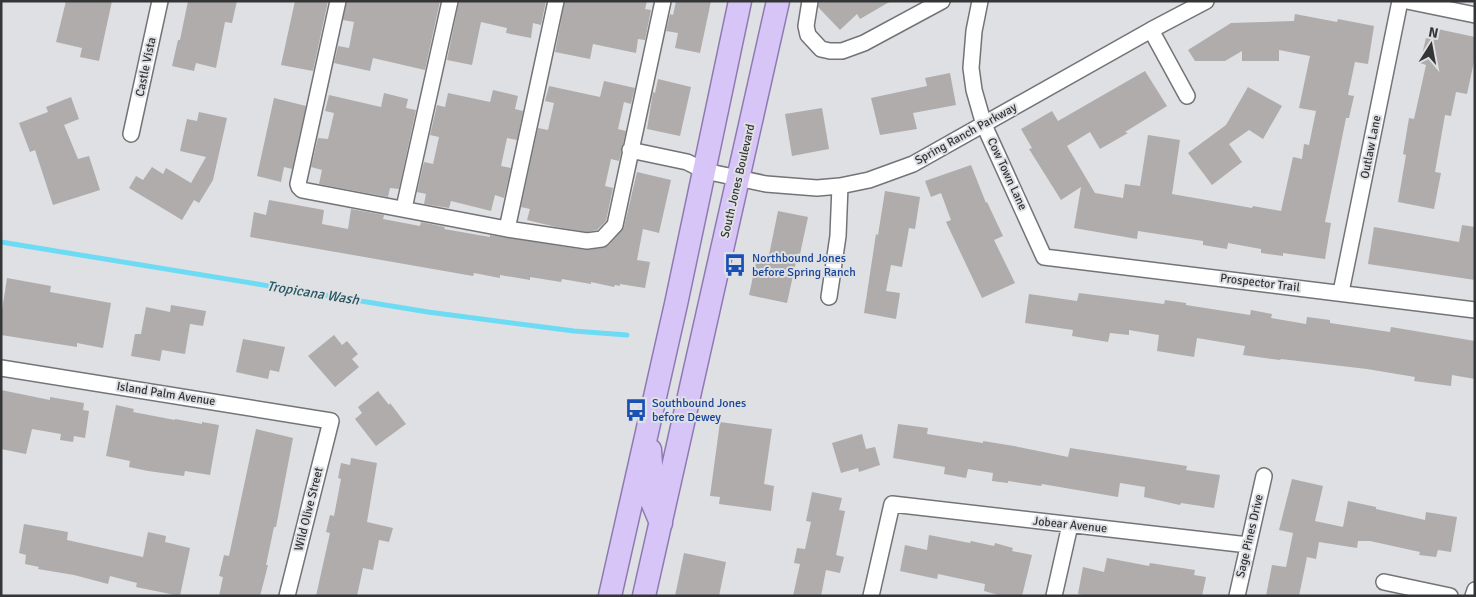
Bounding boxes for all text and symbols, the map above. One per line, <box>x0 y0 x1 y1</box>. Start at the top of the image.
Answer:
north arrow <box>1406 20 1456 70</box>
text: N <box>1427 23 1440 42</box>
street label: Castle Vista <box>132 36 160 98</box>
street label: Spring Ranch Parkway <box>912 100 1020 168</box>
street label: Outlaw Lane <box>1358 114 1384 180</box>
street label: South Jones Boulevard <box>718 123 758 239</box>
street label: Cow Town Lane <box>984 135 1030 213</box>
place label: Northbound Jones before Spring Ranch <box>752 251 856 280</box>
bus stop icon: Northbound Jones before Spring Ranch <box>722 252 748 278</box>
street label: Prospector Trail <box>1219 271 1301 295</box>
water label: Tropicana Wash <box>266 277 361 309</box>
street label: Island Palm Avenue <box>116 379 216 409</box>
place label: Southbound Jones before Dewey <box>652 396 746 425</box>
bus stop icon: Southbound Jones before Dewey <box>623 397 649 423</box>
street label: Wild Olive Street <box>291 466 327 552</box>
street label: Sage Pines Drive <box>1233 493 1267 579</box>
street label: Jobear Avenue <box>1032 514 1108 536</box>

